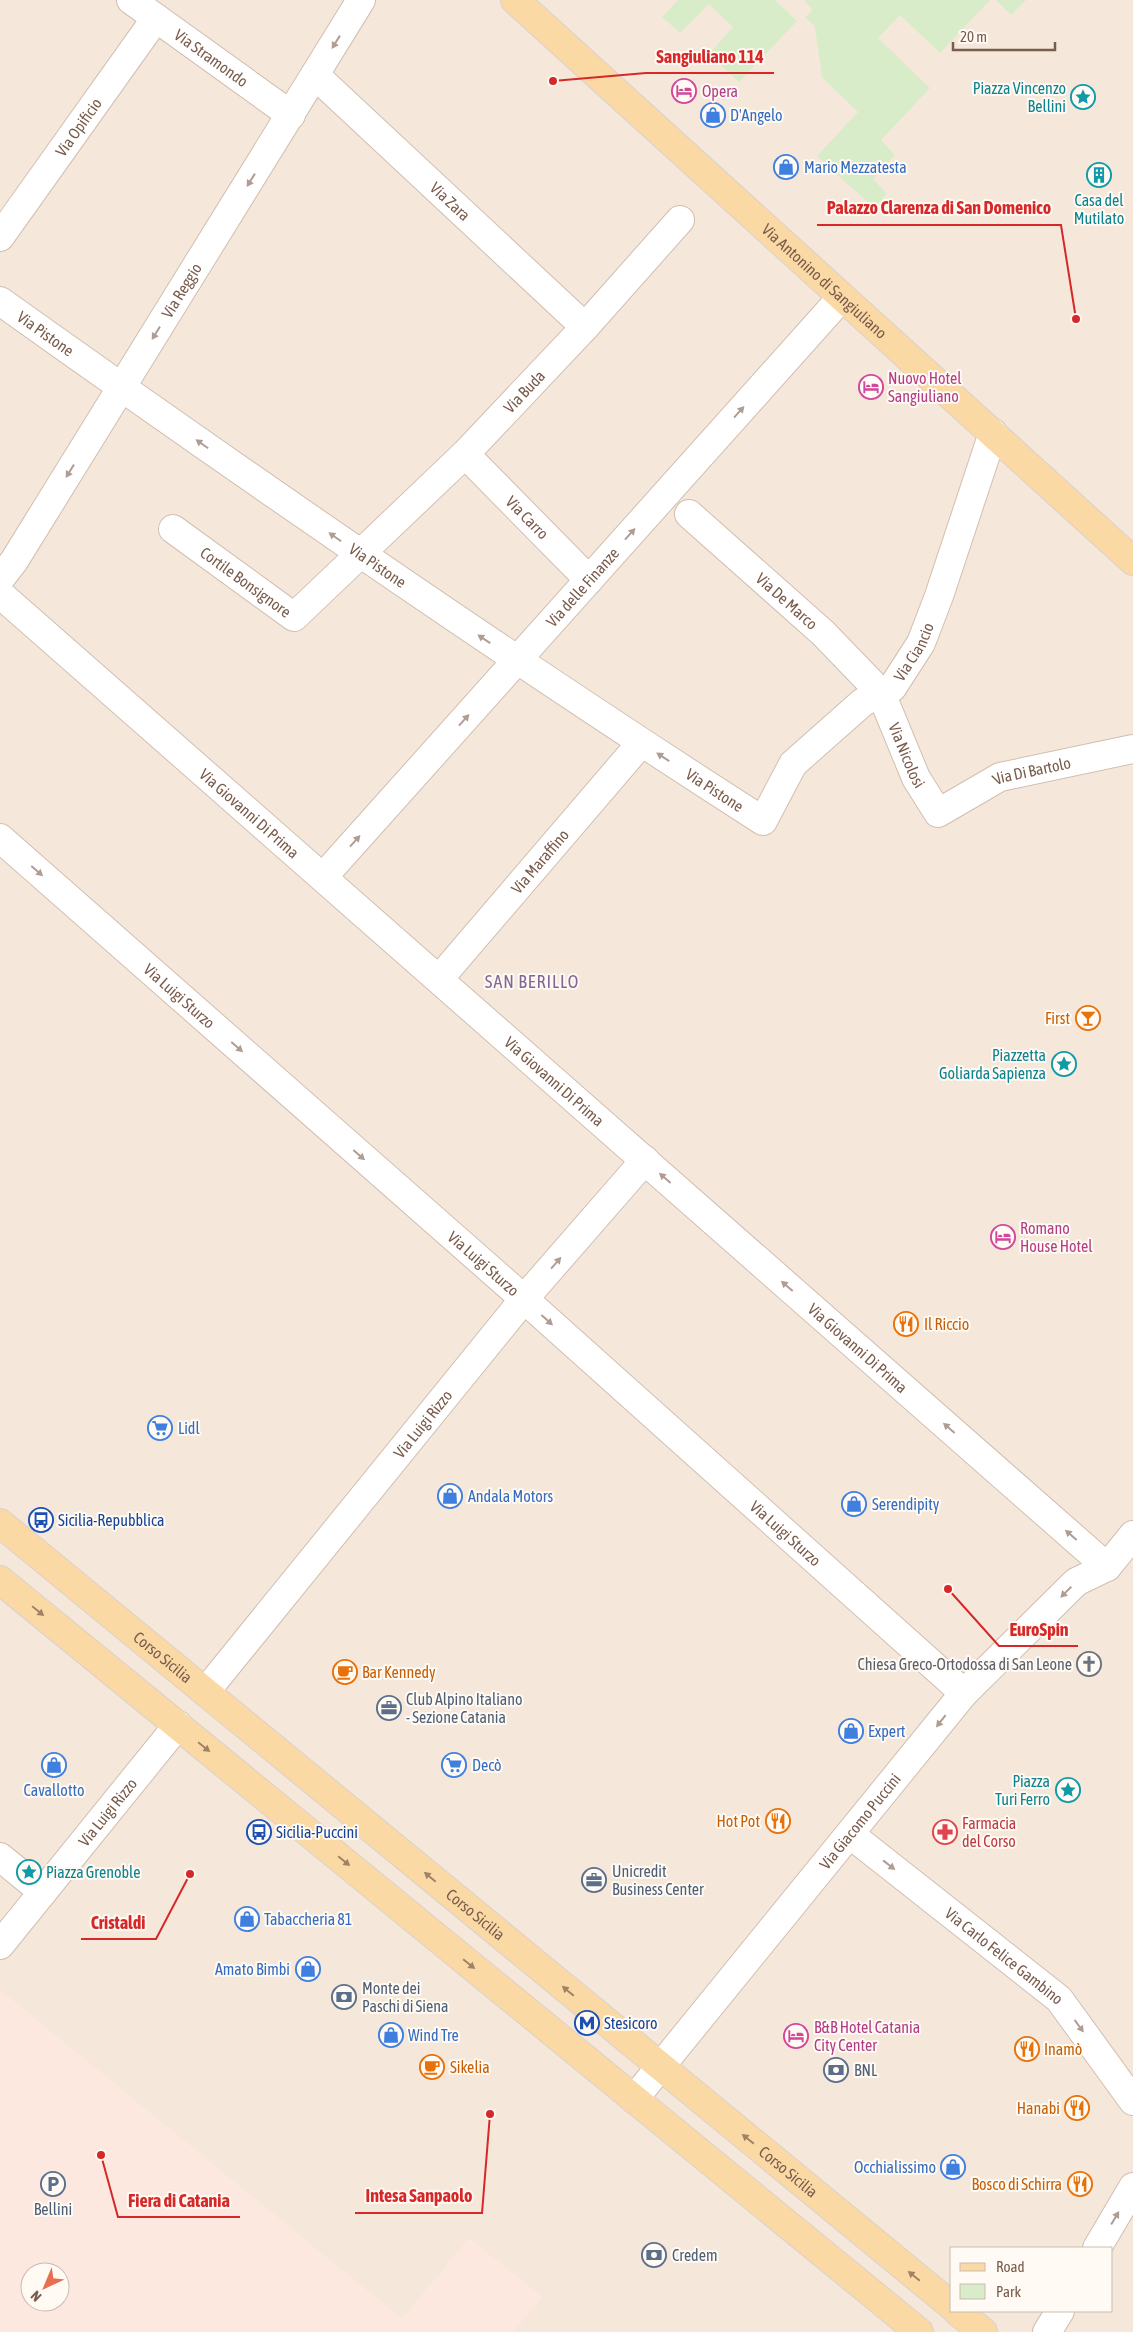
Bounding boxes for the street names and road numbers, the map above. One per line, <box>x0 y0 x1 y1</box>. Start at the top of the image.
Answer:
street label: Via Stramondo <box>171 25 252 90</box>
street label: Via Opificio <box>52 95 105 160</box>
street label: Via Zara <box>427 178 474 224</box>
street label: Via Antonino di Sangiuliano <box>758 220 891 342</box>
street label: Via Reggio <box>158 260 205 321</box>
street label: Via Pistone <box>14 307 77 360</box>
street label: Via Buda <box>500 366 548 416</box>
street label: Via Carro <box>502 492 552 543</box>
street label: Via Pistone <box>346 540 410 591</box>
street label: Cortile Bonsignore <box>197 543 295 621</box>
street label: Via delle Finanze <box>542 544 622 630</box>
street label: Via De Marco <box>753 569 821 633</box>
street label: Via Ciancio <box>890 620 937 684</box>
street label: Via Nicolosi <box>885 720 929 791</box>
street label: Via Di Bartolo <box>989 753 1072 788</box>
street label: Via Giovanni Di Prima <box>196 765 303 862</box>
street label: Via Pistone <box>683 765 747 815</box>
street label: Via Maraffino <box>507 825 572 897</box>
street label: Via Luigi Sturzo <box>140 960 219 1032</box>
street label: Via Giovanni Di Prima <box>501 1033 608 1130</box>
street label: Via Luigi Sturzo <box>444 1227 523 1299</box>
street label: Via Giovanni Di Prima <box>804 1300 911 1396</box>
street label: Via Luigi Rizzo <box>390 1386 456 1461</box>
street label: Via Luigi Sturzo <box>747 1497 825 1569</box>
street label: Corso Sicilia <box>130 1628 196 1686</box>
street label: Via Giacomo Puccini <box>816 1770 904 1873</box>
street label: Via Luigi Rizzo <box>75 1774 140 1850</box>
street label: Corso Sicilia <box>443 1885 509 1944</box>
street label: Via Carlo Felice Gambino <box>942 1904 1067 2008</box>
street label: Corso Sicilia <box>756 2142 821 2201</box>

